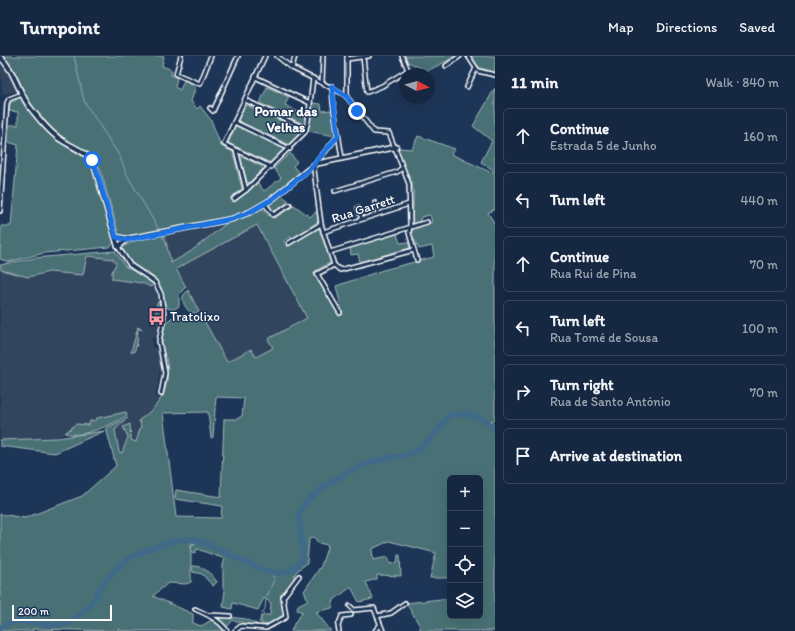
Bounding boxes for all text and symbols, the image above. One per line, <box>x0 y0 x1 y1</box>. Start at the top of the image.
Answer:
text: Turnpoint <box>20 16 100 39</box>
text: Map <box>608 19 634 36</box>
text: Directions <box>656 19 717 36</box>
text: Saved <box>739 19 775 36</box>
north arrow <box>399 68 435 104</box>
text: 11 min <box>511 72 558 92</box>
text: Walk · 840 m <box>705 75 779 90</box>
route end <box>348 102 366 120</box>
district label: Pomar das Velhas <box>255 103 317 136</box>
text: Continue <box>550 120 609 138</box>
icon: ahead <box>512 125 534 147</box>
text: 160 m <box>743 129 778 144</box>
text: Estrada 5 de Junho <box>550 138 657 153</box>
route start <box>83 151 101 169</box>
icon: left <box>512 189 534 211</box>
street label: Rua Garrett <box>330 191 397 226</box>
text: Turn left <box>550 191 605 209</box>
text: 440 m <box>741 193 778 208</box>
text: Continue <box>550 248 609 266</box>
icon: ahead <box>512 253 534 275</box>
text: 70 m <box>750 257 778 272</box>
text: Rua Rui de Pina <box>550 266 637 281</box>
bus stop icon: Tratolixo <box>147 306 167 326</box>
place label: Tratolixo <box>170 309 220 324</box>
text: Turn left <box>550 312 605 330</box>
icon: left <box>512 317 534 339</box>
text: 100 m <box>742 321 778 336</box>
text: Rua Tomé de Sousa <box>550 330 658 345</box>
text: Turn right <box>550 376 614 394</box>
icon: right <box>512 381 534 403</box>
text: 70 m <box>750 385 778 400</box>
text: Rua de Santo António <box>550 394 671 409</box>
icon: arrive <box>512 445 534 467</box>
text: Arrive at destination <box>550 447 682 465</box>
map controls <box>447 475 483 619</box>
button: + <box>447 475 483 511</box>
button: − <box>447 511 483 547</box>
button: locate <box>447 547 483 583</box>
button: layers <box>447 583 483 619</box>
scale bar <box>12 603 112 622</box>
text: 200 m <box>18 605 49 618</box>

